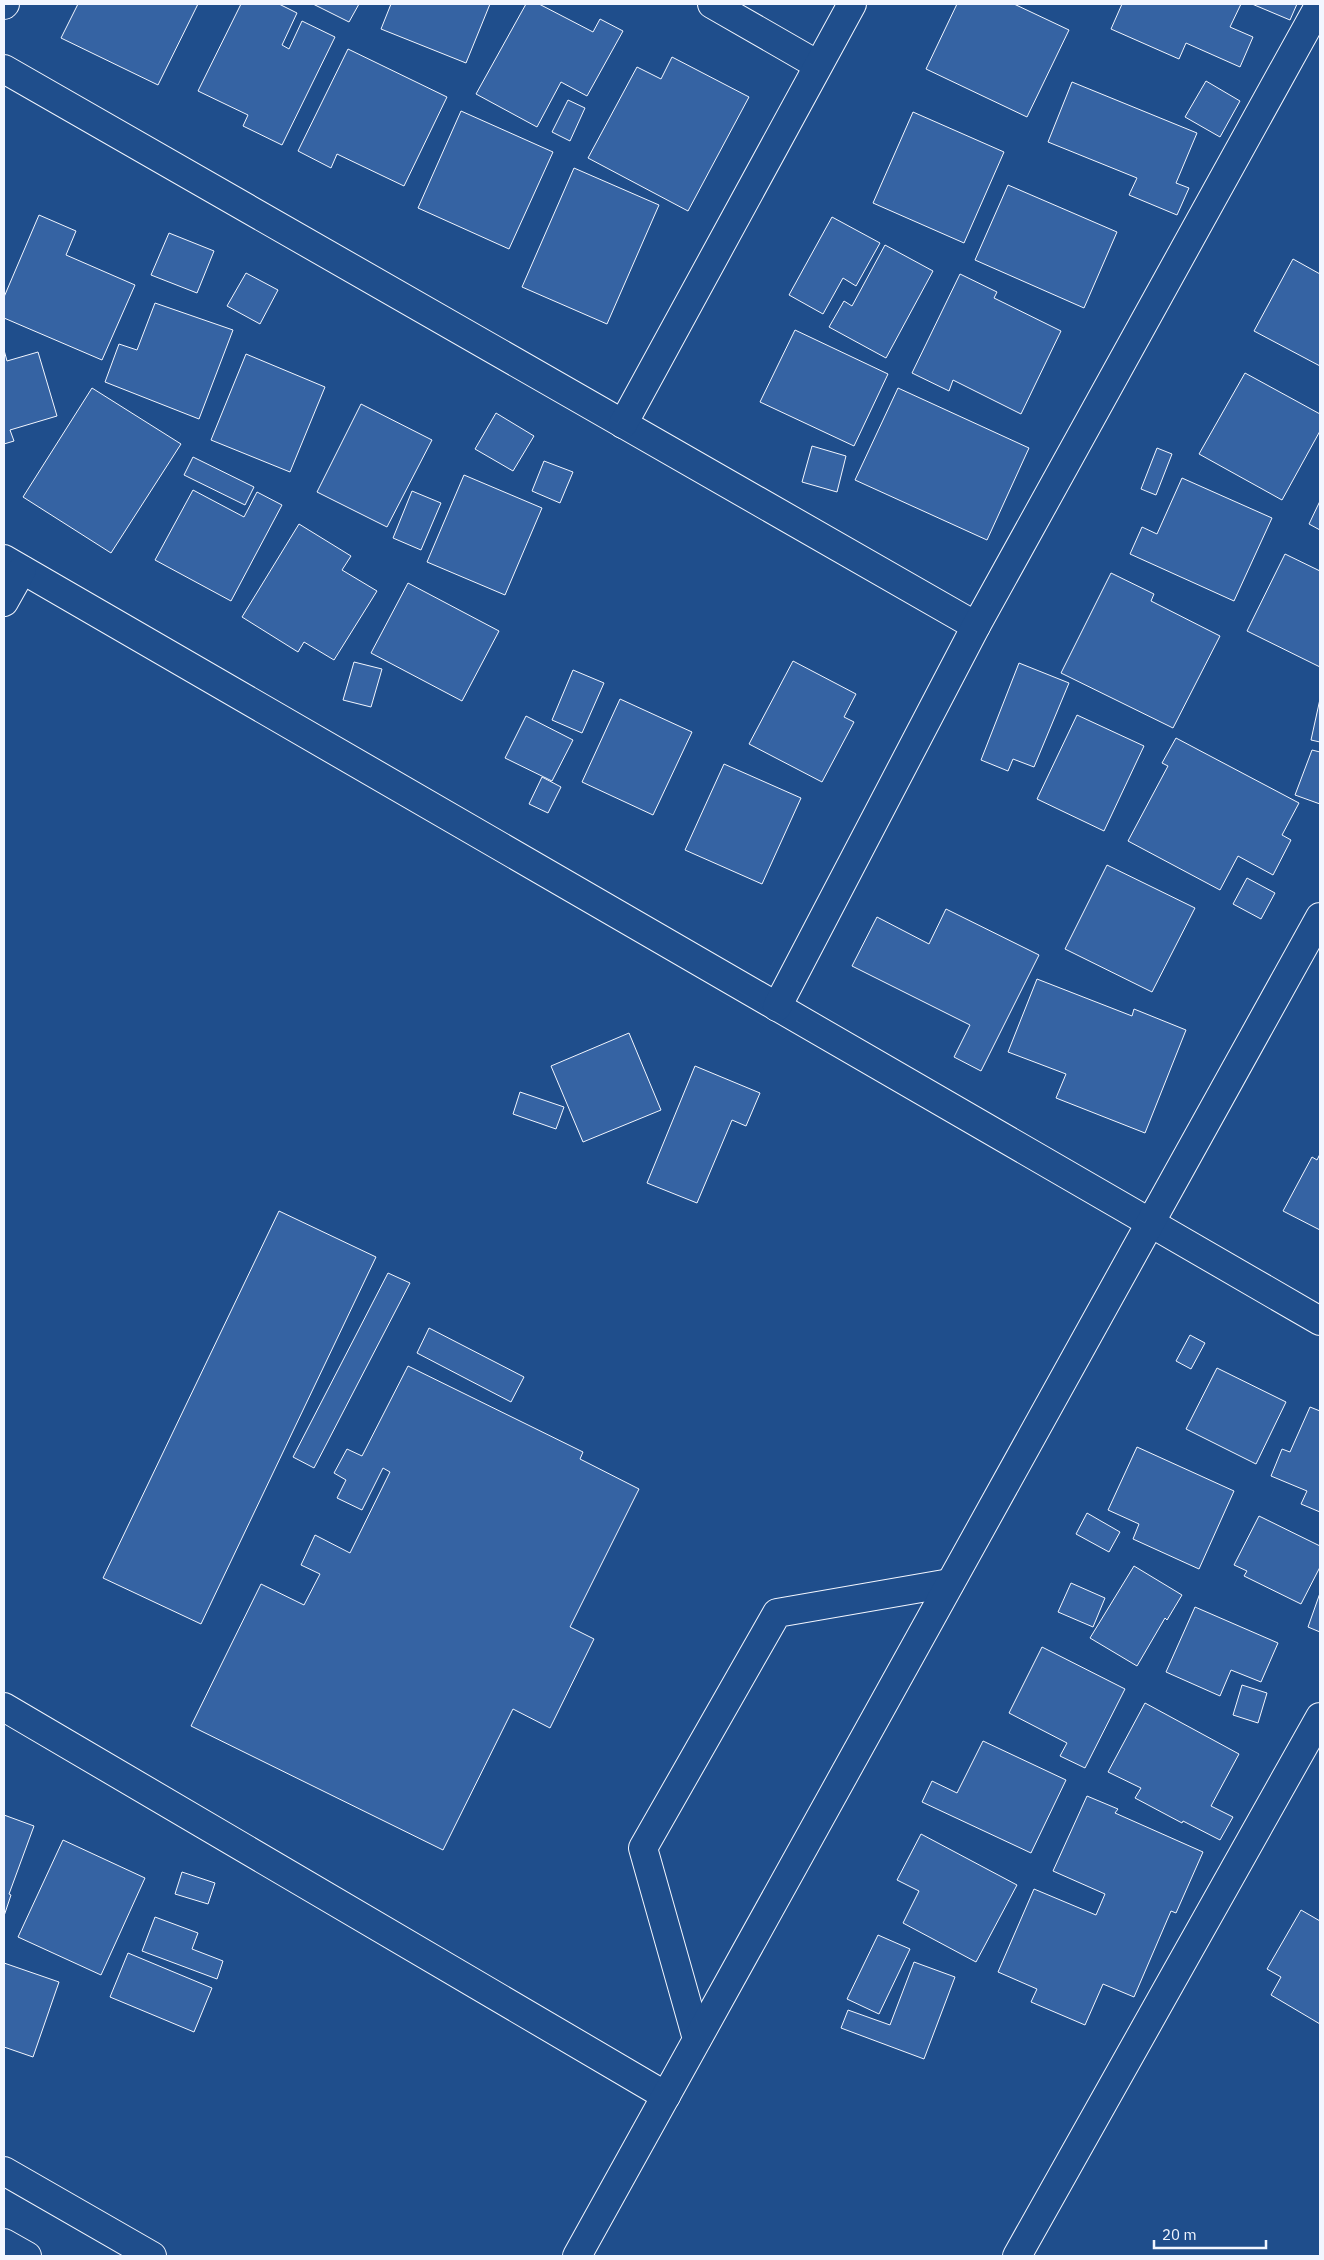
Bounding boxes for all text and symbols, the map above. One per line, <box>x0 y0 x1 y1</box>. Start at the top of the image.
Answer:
scale bar <box>1154 2218 1266 2250</box>
text: 20 m <box>1162 2225 1197 2244</box>

